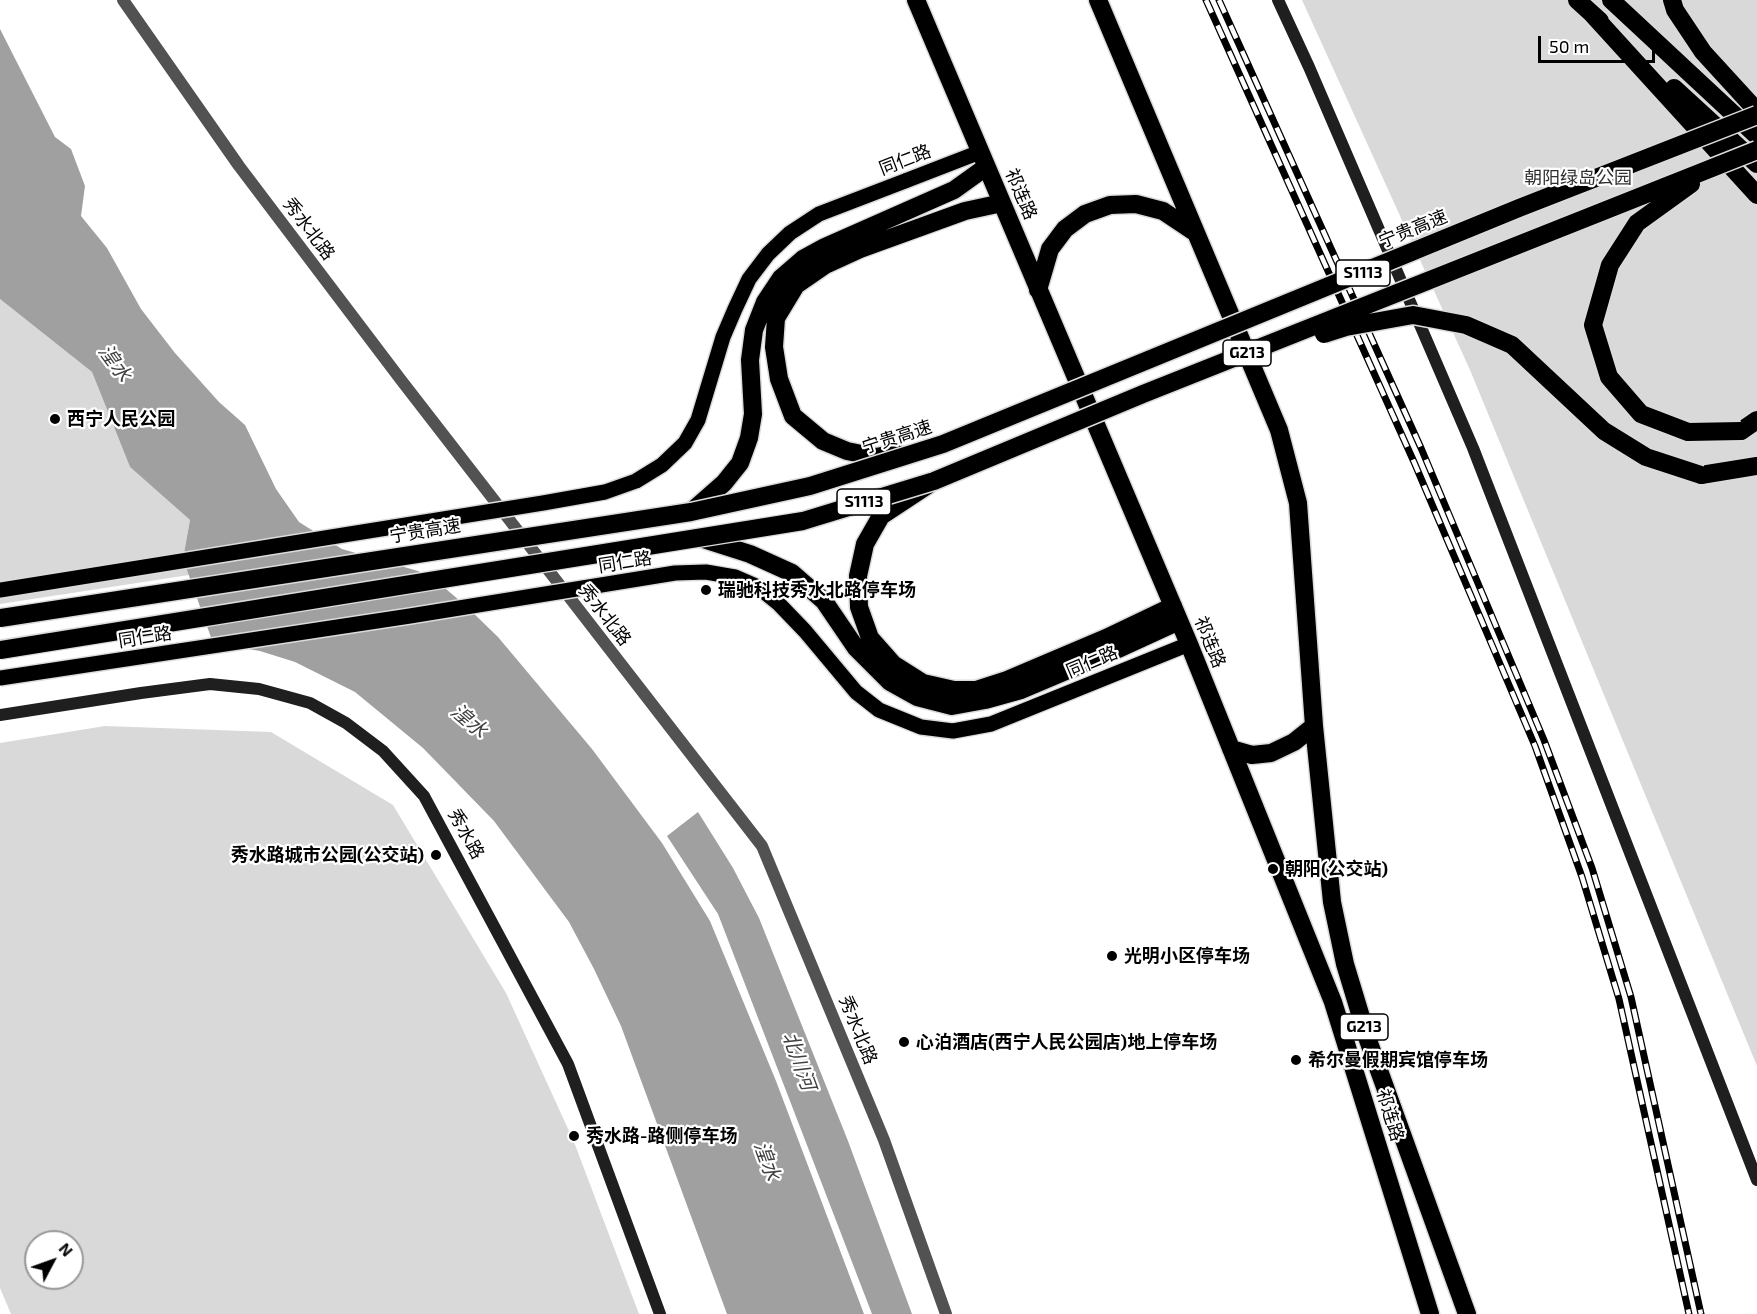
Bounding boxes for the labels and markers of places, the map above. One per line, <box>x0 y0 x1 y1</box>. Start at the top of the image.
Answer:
place label: 西宁人民公园 <box>67 408 175 430</box>
marker: 西宁人民公园 <box>48 412 62 426</box>
place label: 瑞驰科技秀水北路停车场 <box>718 579 916 601</box>
marker: 瑞驰科技秀水北路停车场 <box>699 583 713 597</box>
place label: 秀水路城市公园(公交站) <box>231 844 424 866</box>
marker: 秀水路城市公园(公交站) <box>429 848 443 862</box>
place label: 朝阳(公交站) <box>1285 858 1388 880</box>
marker: 朝阳(公交站) <box>1266 862 1280 876</box>
place label: 光明小区停车场 <box>1124 945 1250 967</box>
marker: 光明小区停车场 <box>1105 949 1119 963</box>
place label: 心泊酒店(西宁人民公园店)地上停车场 <box>916 1031 1217 1053</box>
marker: 心泊酒店(西宁人民公园店)地上停车场 <box>897 1035 911 1049</box>
place label: 希尔曼假期宾馆停车场 <box>1308 1049 1488 1071</box>
marker: 希尔曼假期宾馆停车场 <box>1289 1053 1303 1067</box>
place label: 秀水路-路侧停车场 <box>586 1125 737 1147</box>
marker: 秀水路-路侧停车场 <box>567 1129 581 1143</box>

